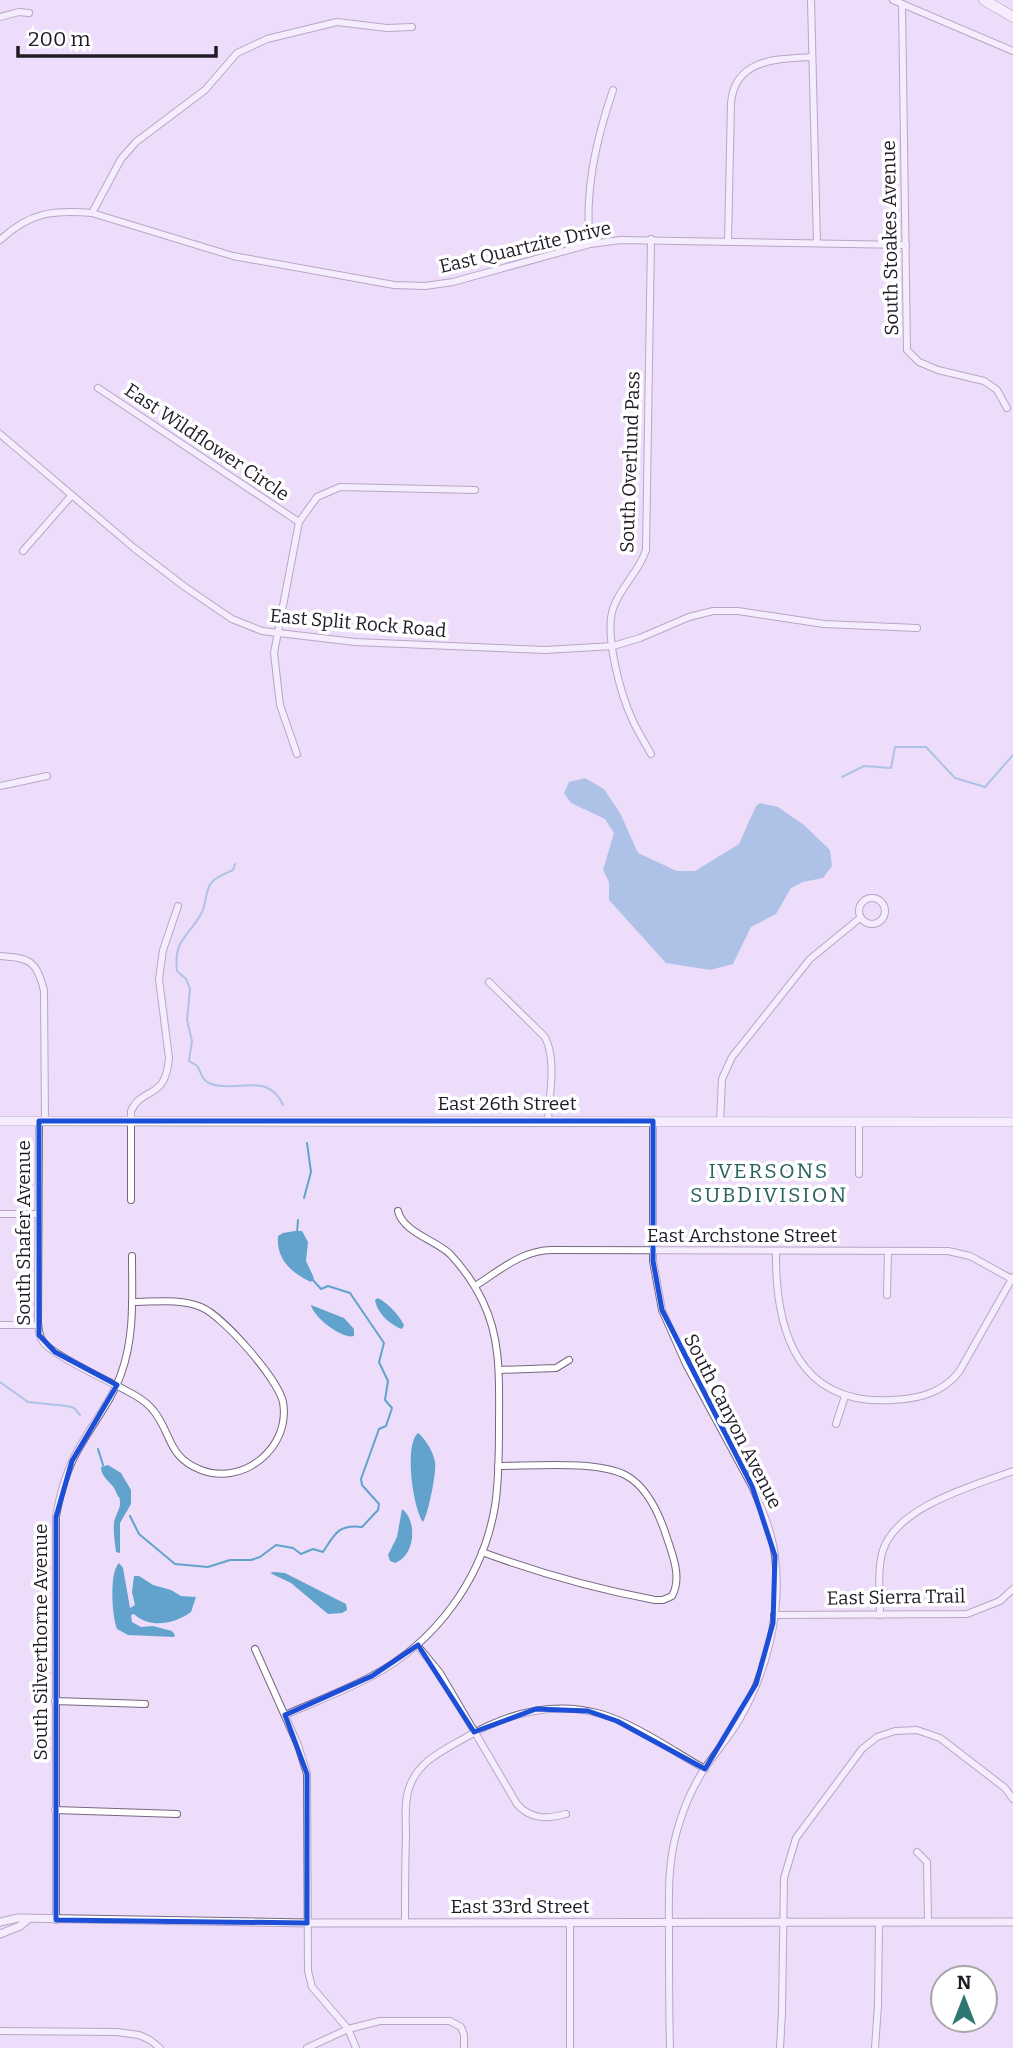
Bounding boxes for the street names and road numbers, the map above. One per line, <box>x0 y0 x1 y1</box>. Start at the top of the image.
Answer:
street label: South Stoakes Avenue <box>877 140 903 336</box>
street label: East Quartzite Drive <box>437 216 613 278</box>
street label: South Overlund Pass <box>615 371 645 553</box>
street label: East Wildflower Circle <box>120 378 294 506</box>
street label: East Split Rock Road <box>269 604 447 642</box>
street label: East 26th Street <box>437 1092 577 1115</box>
street label: South Shafer Avenue <box>12 1140 35 1326</box>
street label: East Archstone Street <box>647 1224 837 1247</box>
street label: South Canyon Avenue <box>679 1330 787 1512</box>
street label: South Silverthorne Avenue <box>29 1524 52 1760</box>
street label: East Sierra Trail <box>827 1584 965 1610</box>
street label: East 33rd Street <box>450 1895 590 1918</box>

